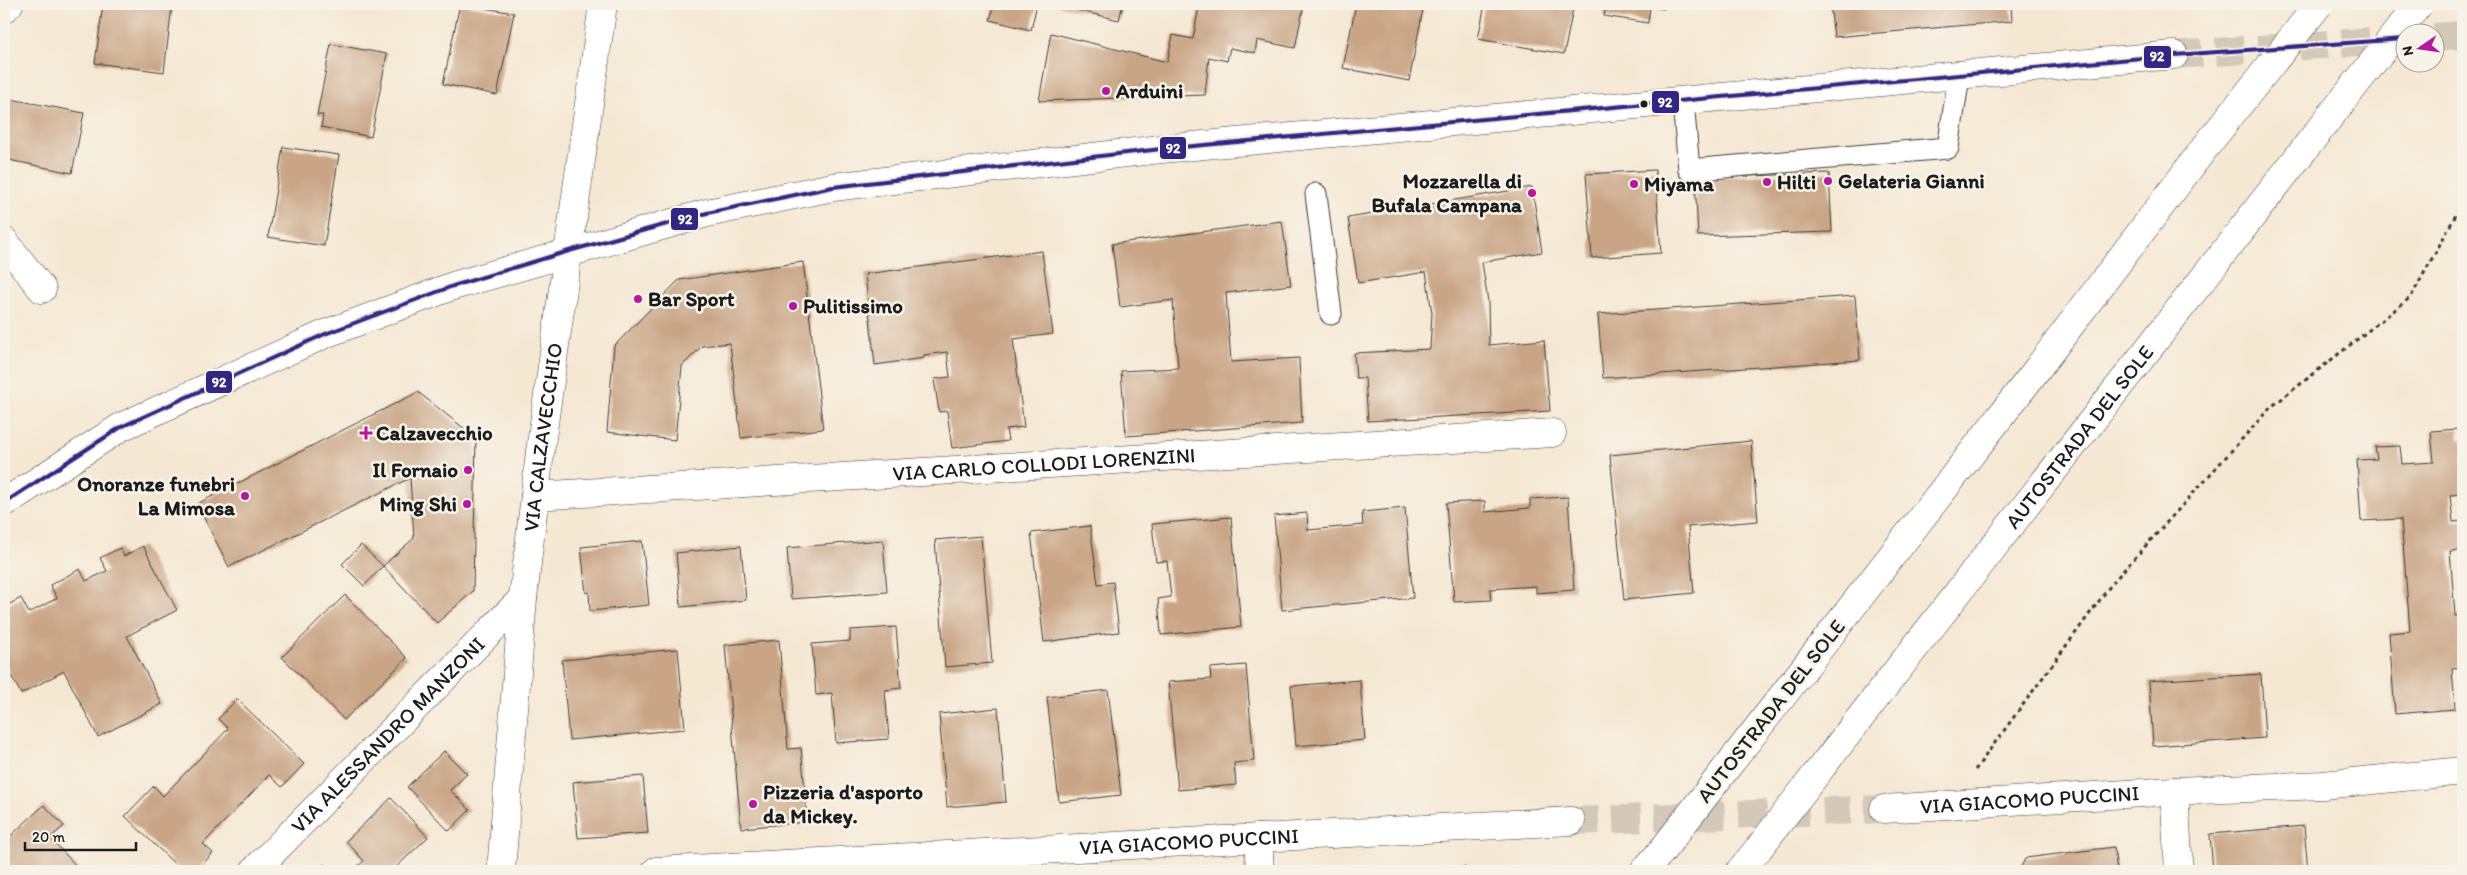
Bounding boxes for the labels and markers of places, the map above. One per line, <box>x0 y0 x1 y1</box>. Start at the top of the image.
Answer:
place label: Arduini <box>1115 78 1183 103</box>
marker: Arduini <box>1100 85 1112 97</box>
unlabelled marker <box>1639 99 1649 109</box>
place label: Mozzarella di Bufala Campana <box>1371 168 1523 218</box>
place label: Gelateria Gianni <box>1838 168 1985 193</box>
place label: Hilti <box>1777 169 1816 194</box>
place label: Miyama <box>1644 171 1715 197</box>
marker: Gelateria Gianni <box>1822 175 1834 187</box>
marker: Hilti <box>1761 176 1773 188</box>
marker: Miyama <box>1628 178 1640 190</box>
marker: Mozzarella di Bufala Campana <box>1526 187 1538 199</box>
place label: Bar Sport <box>648 286 735 312</box>
marker: Bar Sport <box>632 293 644 305</box>
place label: Pulitissimo <box>803 293 903 318</box>
marker: Pulitissimo <box>787 300 799 312</box>
place label: Calzavecchio <box>376 420 493 445</box>
marker: Calzavecchio <box>360 427 372 439</box>
place label: Il Fornaio <box>372 457 458 482</box>
marker: Il Fornaio <box>462 464 474 476</box>
place label: Onoranze funebri La Mimosa <box>77 471 236 520</box>
marker: Onoranze funebri La Mimosa <box>239 490 251 502</box>
place label: Ming Shi <box>380 491 457 517</box>
marker: Ming Shi <box>461 498 473 510</box>
place label: Pizzeria d'asporto da Mickey. <box>763 779 923 829</box>
marker: Pizzeria d'asporto da Mickey. <box>747 798 759 810</box>

